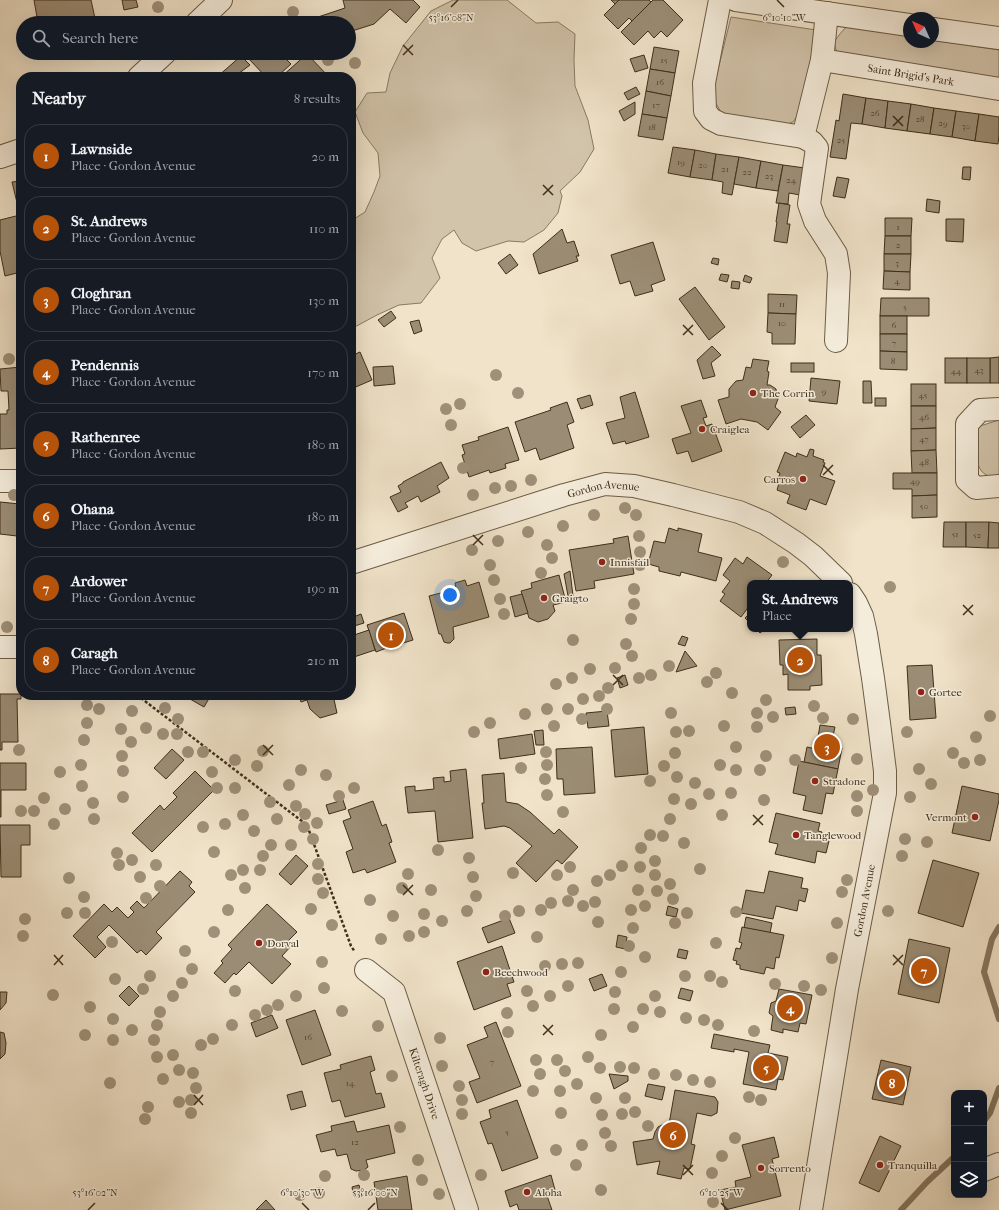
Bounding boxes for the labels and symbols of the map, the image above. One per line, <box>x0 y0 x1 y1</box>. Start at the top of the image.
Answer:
text: 53°16'08"N <box>428 12 474 24</box>
text: 6°10'10"W <box>763 12 807 24</box>
north arrow <box>903 12 939 48</box>
house number: 15 <box>660 55 668 65</box>
street label: Saint Brigid's Park <box>867 61 955 88</box>
house number: 16 <box>656 77 664 87</box>
house number: 17 <box>652 100 660 110</box>
house number: 26 <box>870 108 880 118</box>
house number: 28 <box>915 114 925 124</box>
house number: 29 <box>938 118 948 128</box>
house number: 30 <box>962 121 970 131</box>
house number: 18 <box>648 122 656 132</box>
house number: 25 <box>837 135 845 145</box>
house number: 19 <box>677 157 685 167</box>
house number: 20 <box>698 160 708 170</box>
house number: 21 <box>721 164 729 174</box>
house number: 22 <box>742 167 752 177</box>
house number: 23 <box>765 171 773 181</box>
house number: 24 <box>786 175 797 185</box>
house number: 1 <box>896 222 900 232</box>
house number: 2 <box>896 240 901 250</box>
house number: 3 <box>895 258 899 268</box>
house number: 4 <box>894 276 900 286</box>
house number: 11 <box>779 299 785 309</box>
house number: 5 <box>903 302 907 312</box>
house number: 10 <box>778 318 786 328</box>
house number: 6 <box>892 320 897 330</box>
house number: 7 <box>892 338 897 348</box>
house number: 8 <box>891 356 896 366</box>
house number: 43 <box>974 365 984 375</box>
house number: 44 <box>951 366 962 376</box>
house number: 9 <box>822 386 827 396</box>
place label: The Corrin <box>761 387 815 400</box>
marker: The Corrin <box>748 388 758 398</box>
house number: 45 <box>919 390 928 400</box>
house number: 46 <box>919 412 929 422</box>
place label: Craiglea <box>710 423 751 436</box>
marker: Craiglea <box>697 424 707 434</box>
house number: 47 <box>919 434 929 444</box>
house number: 48 <box>919 457 929 467</box>
place label: Carros <box>764 473 795 486</box>
marker: Carros <box>798 474 808 484</box>
house number: 49 <box>910 476 920 486</box>
street label: Gordon Avenue <box>566 477 642 500</box>
house number: 50 <box>920 501 928 511</box>
house number: 51 <box>951 529 959 539</box>
house number: 52 <box>973 530 982 540</box>
place label: Innisfail <box>610 556 649 569</box>
marker: Innisfail <box>597 557 607 567</box>
your location <box>440 585 460 605</box>
place label: Graigto <box>552 592 589 605</box>
marker: Graigto <box>539 593 549 603</box>
pin: 1 <box>378 620 404 650</box>
pin: 2 <box>787 645 813 675</box>
place label: Gortee <box>929 686 962 699</box>
marker: Gortee <box>916 687 926 697</box>
pin: 3 <box>814 732 840 762</box>
place label: Stradone <box>823 775 866 788</box>
marker: Stradone <box>810 776 820 786</box>
place label: Vermont <box>925 811 967 824</box>
marker: Vermont <box>970 812 980 822</box>
place label: Tanglewood <box>804 829 862 842</box>
marker: Tanglewood <box>791 830 801 840</box>
street label: Gordon Avenue <box>851 863 878 938</box>
place label: Dorval <box>267 937 299 950</box>
marker: Dorval <box>254 938 264 948</box>
pin: 7 <box>911 956 937 986</box>
place label: Beechwood <box>494 966 549 979</box>
marker: Beechwood <box>481 967 491 977</box>
pin: 4 <box>777 993 803 1023</box>
house number: 16 <box>304 1032 312 1042</box>
street label: Kilteragh Drive <box>407 1046 443 1121</box>
pin: 5 <box>753 1053 779 1083</box>
house number: 7 <box>490 1057 495 1067</box>
pin: 8 <box>879 1068 905 1098</box>
house number: 14 <box>346 1078 355 1088</box>
pin: 6 <box>660 1120 686 1150</box>
house number: 5 <box>505 1127 509 1137</box>
house number: 12 <box>351 1137 359 1147</box>
place label: Tranquilla <box>888 1159 938 1172</box>
marker: Tranquilla <box>875 1160 885 1170</box>
place label: Sorrento <box>769 1162 811 1175</box>
marker: Sorrento <box>756 1163 766 1173</box>
place label: Aloha <box>534 1186 563 1199</box>
text: 53°16'02"N <box>72 1187 118 1199</box>
text: 6°10'30"W <box>280 1187 325 1199</box>
text: 53°16'00"N <box>352 1187 398 1199</box>
marker: Aloha <box>522 1187 532 1197</box>
text: 6°10'25"W <box>699 1187 744 1199</box>

